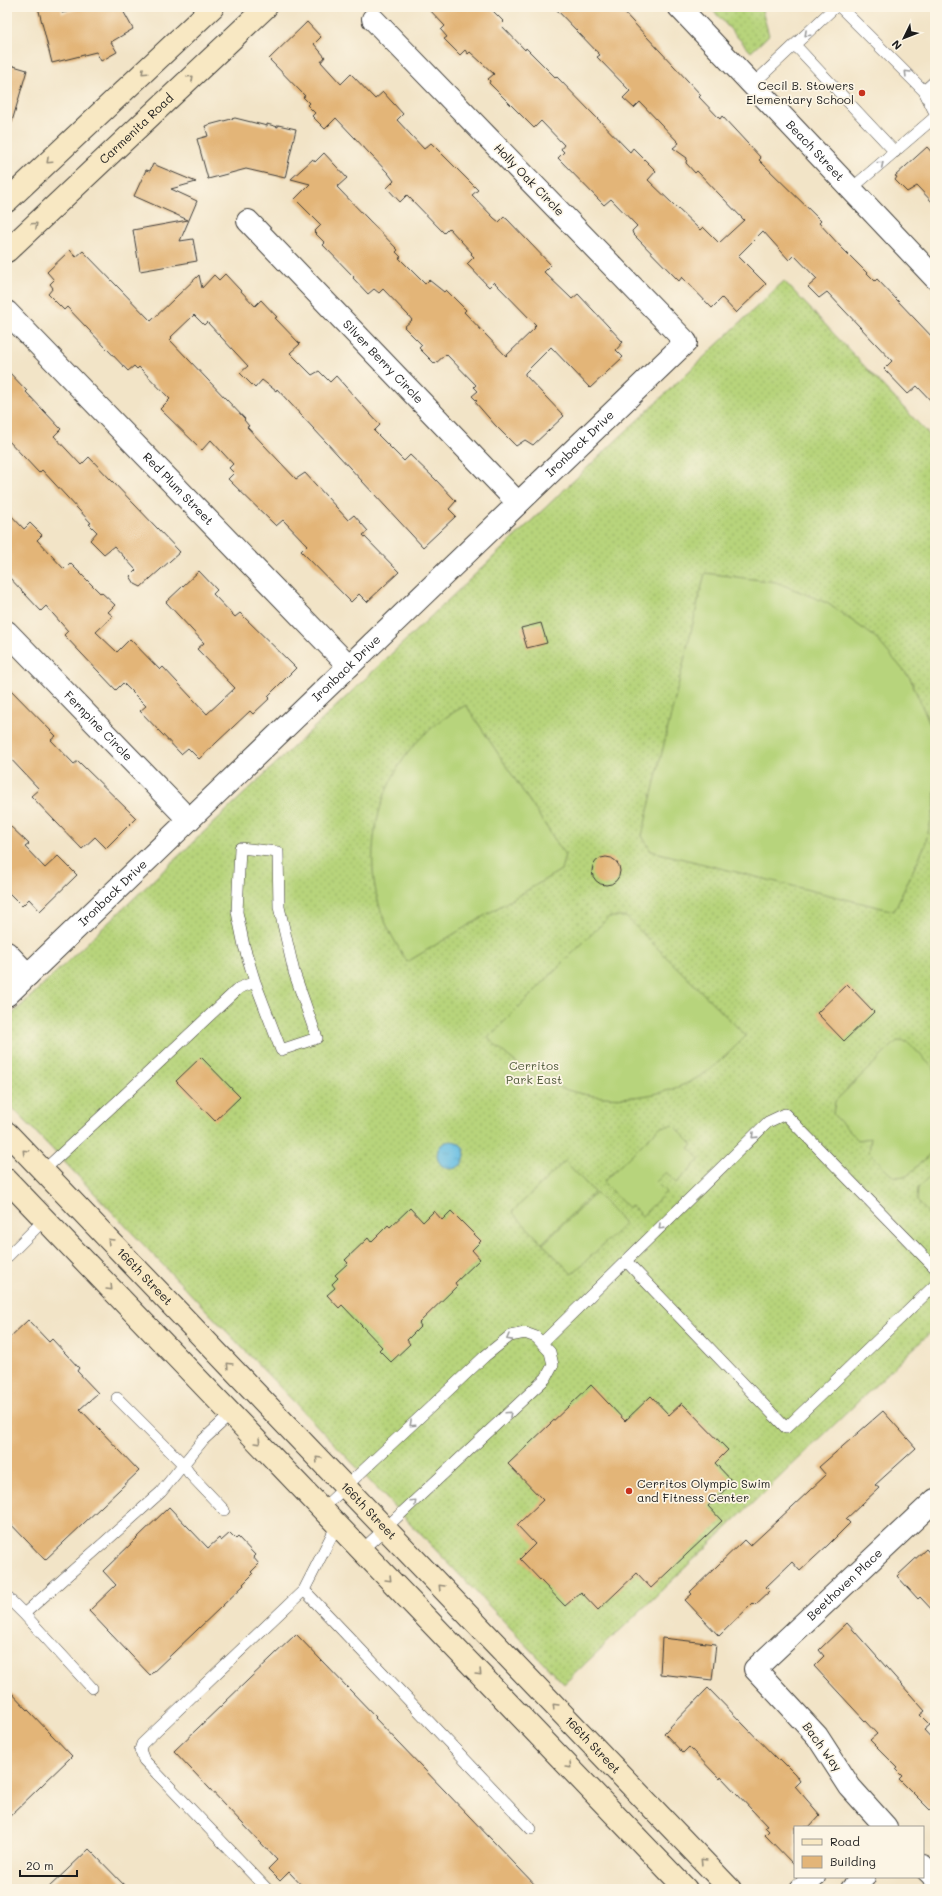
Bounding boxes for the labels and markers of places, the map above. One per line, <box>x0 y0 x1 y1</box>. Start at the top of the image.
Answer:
place label: Cecil B. Stowers Elementary School <box>746 77 854 107</box>
marker: Cecil B. Stowers Elementary School <box>857 88 867 98</box>
place label: Cerritos Olympic Swim and Fitness Center <box>637 1475 770 1505</box>
marker: Cerritos Olympic Swim and Fitness Center <box>624 1486 634 1496</box>

